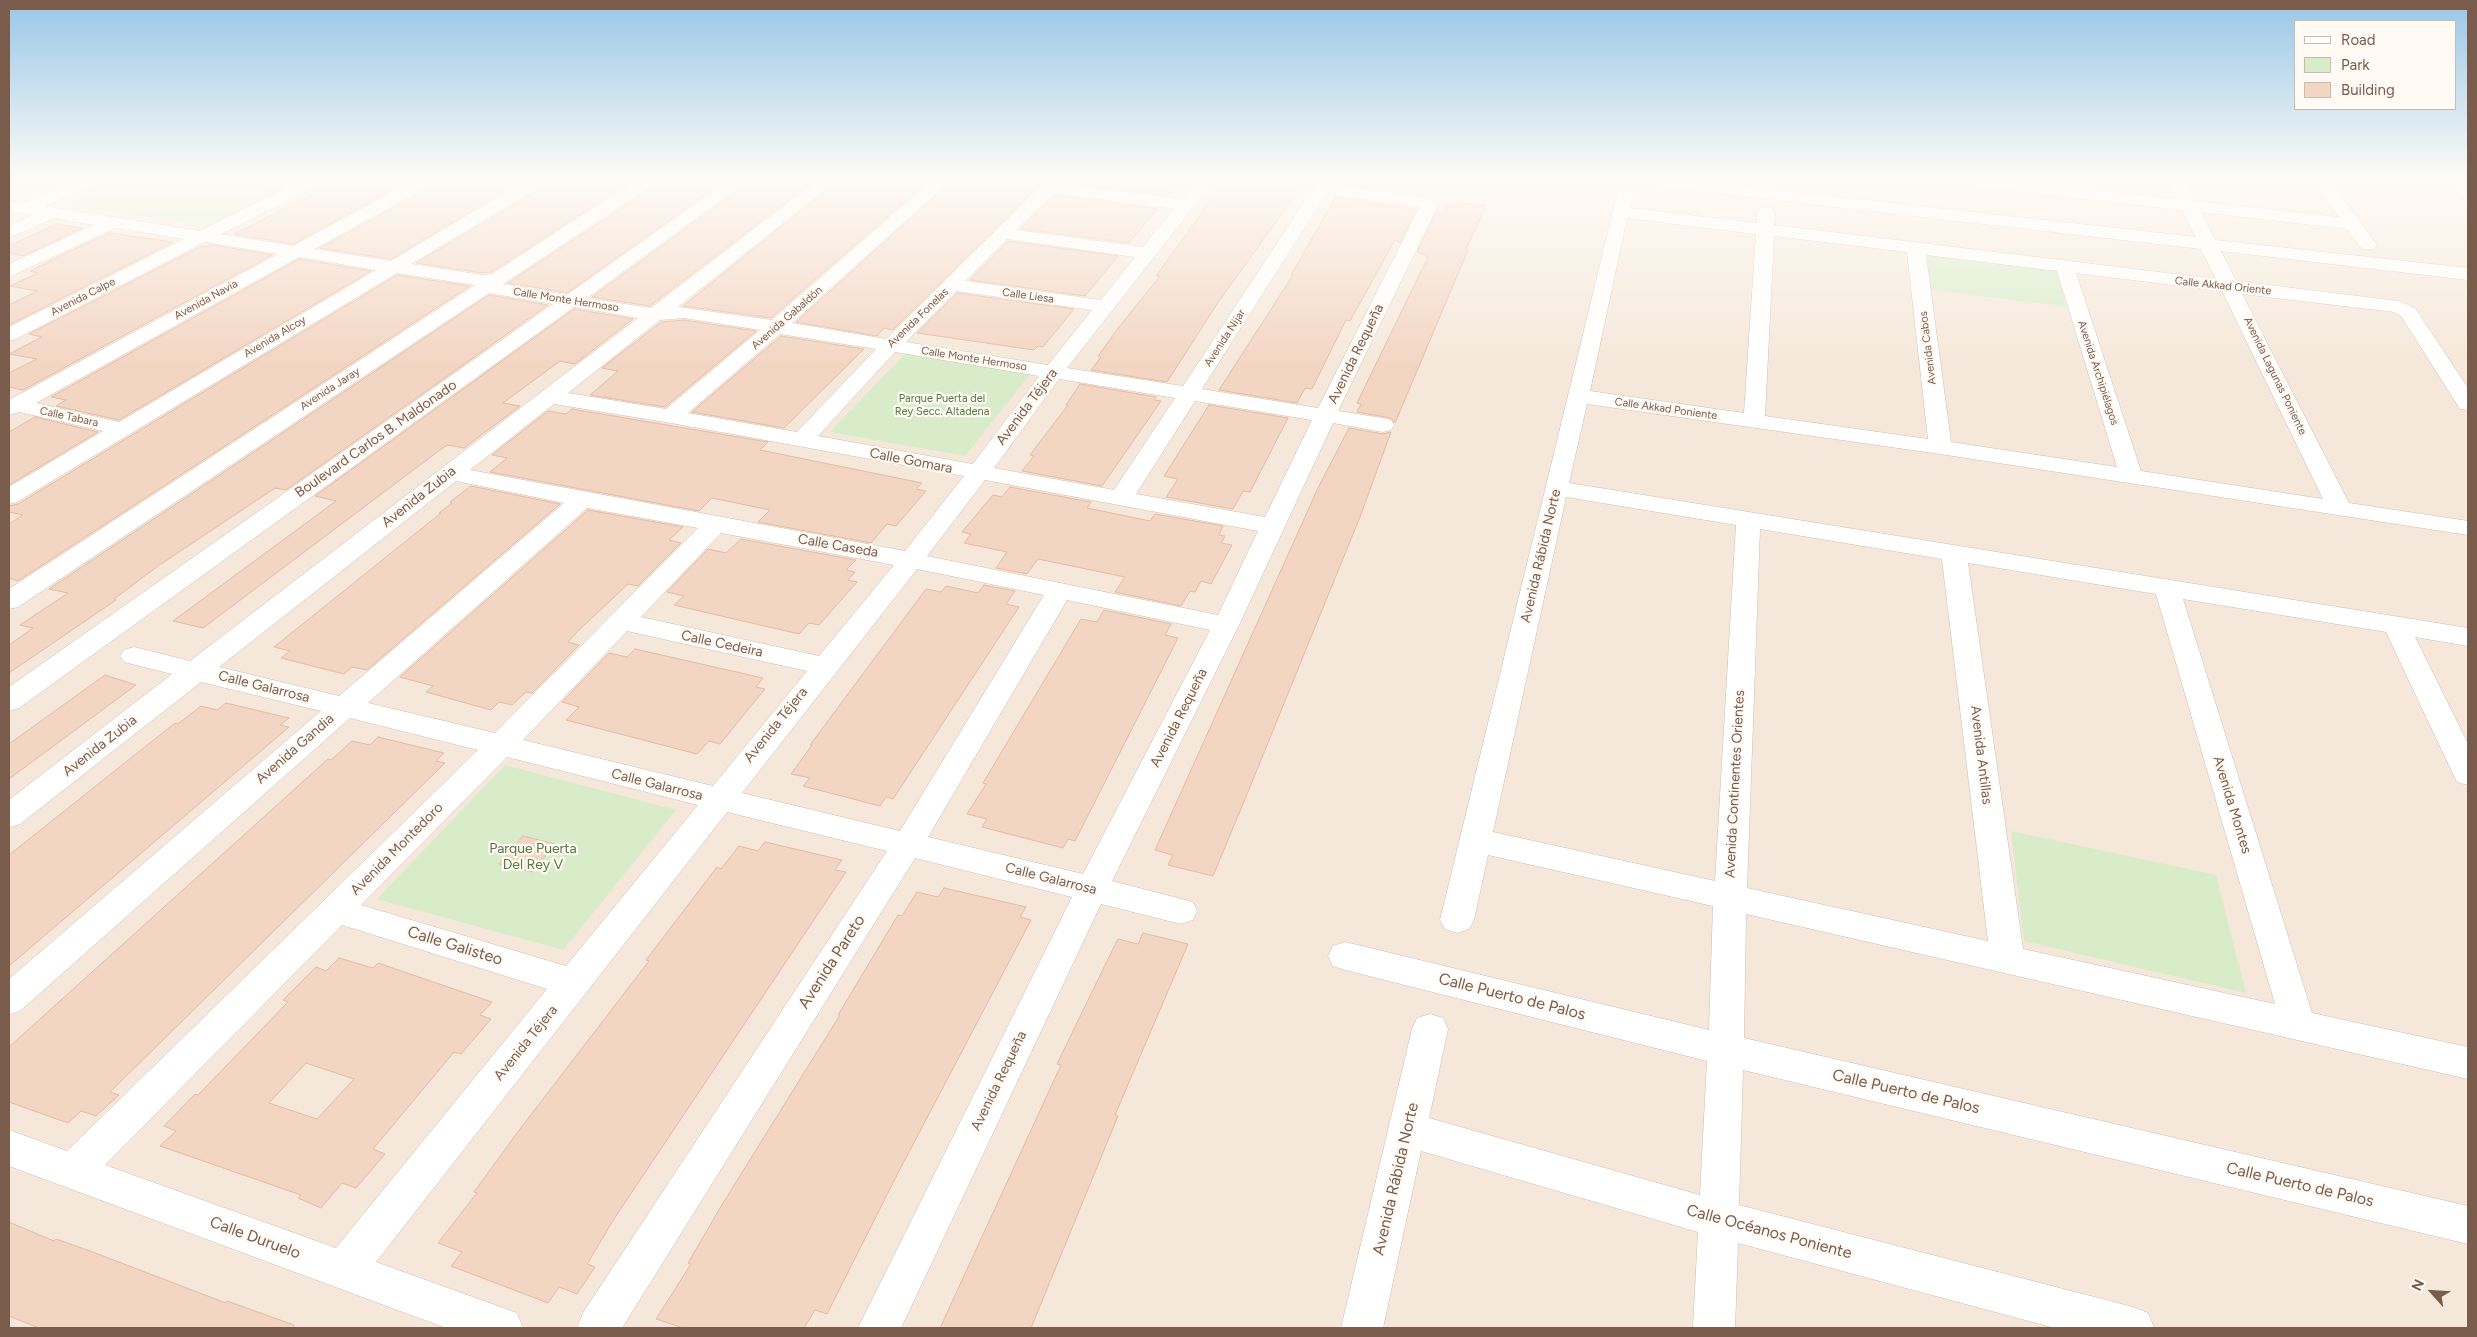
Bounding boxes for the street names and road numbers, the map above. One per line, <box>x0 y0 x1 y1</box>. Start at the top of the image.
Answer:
street label: Calle Akkad Oriente <box>2174 274 2272 298</box>
street label: Avenida Calpe <box>48 275 118 319</box>
street label: Avenida Navia <box>172 277 240 323</box>
street label: Avenida Gabaldón <box>749 284 825 352</box>
street label: Calle Monte Hermoso <box>512 285 620 315</box>
street label: Avenida Fonelas <box>885 285 951 351</box>
street label: Calle Liesa <box>1001 286 1055 306</box>
street label: Avenida Requeña <box>1325 301 1387 407</box>
street label: Avenida Nijar <box>1202 307 1248 369</box>
street label: Avenida Cabos <box>1917 311 1939 385</box>
street label: Avenida Alcoy <box>242 313 308 361</box>
street label: Avenida Lagunas Poniente <box>2241 315 2309 437</box>
street label: Avenida Archipiélagos <box>2075 319 2121 427</box>
street label: Calle Monte Hermoso <box>920 344 1028 374</box>
street label: Avenida Jaray <box>298 365 362 413</box>
street label: Avenida Téjera <box>993 365 1061 449</box>
street label: Boulevard Carlos B. Maldonado <box>292 377 460 501</box>
street label: Calle Akkad Poniente <box>1614 395 1718 423</box>
street label: Calle Tabara <box>39 404 99 430</box>
street label: Calle Gomara <box>868 445 954 477</box>
street label: Avenida Zubia <box>379 463 459 531</box>
street label: Avenida Rábida Norte <box>1517 488 1565 624</box>
street label: Calle Caseda <box>797 531 879 561</box>
street label: Calle Cedeira <box>680 627 764 661</box>
street label: Avenida Requeña <box>1147 666 1211 770</box>
street label: Calle Galarrosa <box>216 668 312 706</box>
street label: Avenida Téjera <box>741 684 811 766</box>
street label: Avenida Continentes Orientes <box>1722 689 1748 879</box>
street label: Avenida Antillas <box>1967 705 1995 805</box>
street label: Avenida Gandia <box>252 710 338 788</box>
street label: Avenida Zubia <box>60 712 140 780</box>
street label: Avenida Montes <box>2209 754 2255 856</box>
street label: Calle Galarrosa <box>609 766 705 804</box>
street label: Avenida Montedoro <box>347 799 447 899</box>
street label: Calle Galarrosa <box>1003 860 1099 898</box>
street label: Avenida Pareto <box>794 911 870 1013</box>
street label: Calle Galisteo <box>405 922 505 970</box>
street label: Calle Puerto de Palos <box>1437 969 1587 1025</box>
street label: Avenida Téjera <box>491 1002 561 1084</box>
street label: Avenida Requeña <box>968 1028 1030 1134</box>
street label: Calle Puerto de Palos <box>1831 1066 1981 1118</box>
street label: Avenida Rábida Norte <box>1369 1101 1423 1257</box>
street label: Calle Puerto de Palos <box>2225 1159 2375 1211</box>
street label: Calle Océanos Poniente <box>1684 1201 1854 1263</box>
street label: Calle Duruelo <box>207 1213 303 1263</box>

